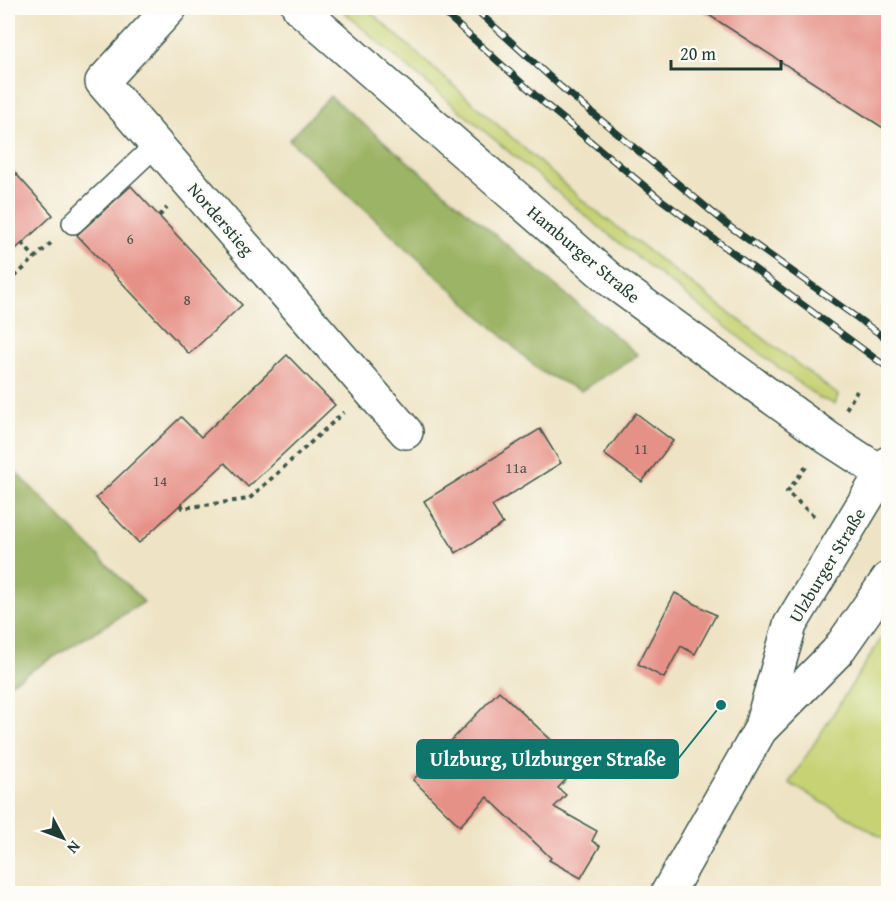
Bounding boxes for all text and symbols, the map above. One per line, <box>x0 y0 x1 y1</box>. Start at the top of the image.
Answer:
scale bar <box>671 33 780 71</box>
text: 20 m <box>680 40 716 67</box>
street label: Norderstieg <box>181 176 261 262</box>
street label: Hamburger Straße <box>522 199 646 309</box>
house number: 6 <box>126 228 134 249</box>
house number: 8 <box>183 289 191 310</box>
house number: 11 <box>634 438 648 459</box>
house number: 11a <box>505 457 527 478</box>
house number: 14 <box>153 470 167 491</box>
street label: Ulzburger Straße <box>782 502 872 628</box>
callout: Ulzburg, Ulzburger Straße <box>417 740 678 778</box>
text: Ulzburg, Ulzburger Straße <box>430 744 666 773</box>
north arrow <box>33 808 93 868</box>
text: N <box>62 836 87 860</box>

